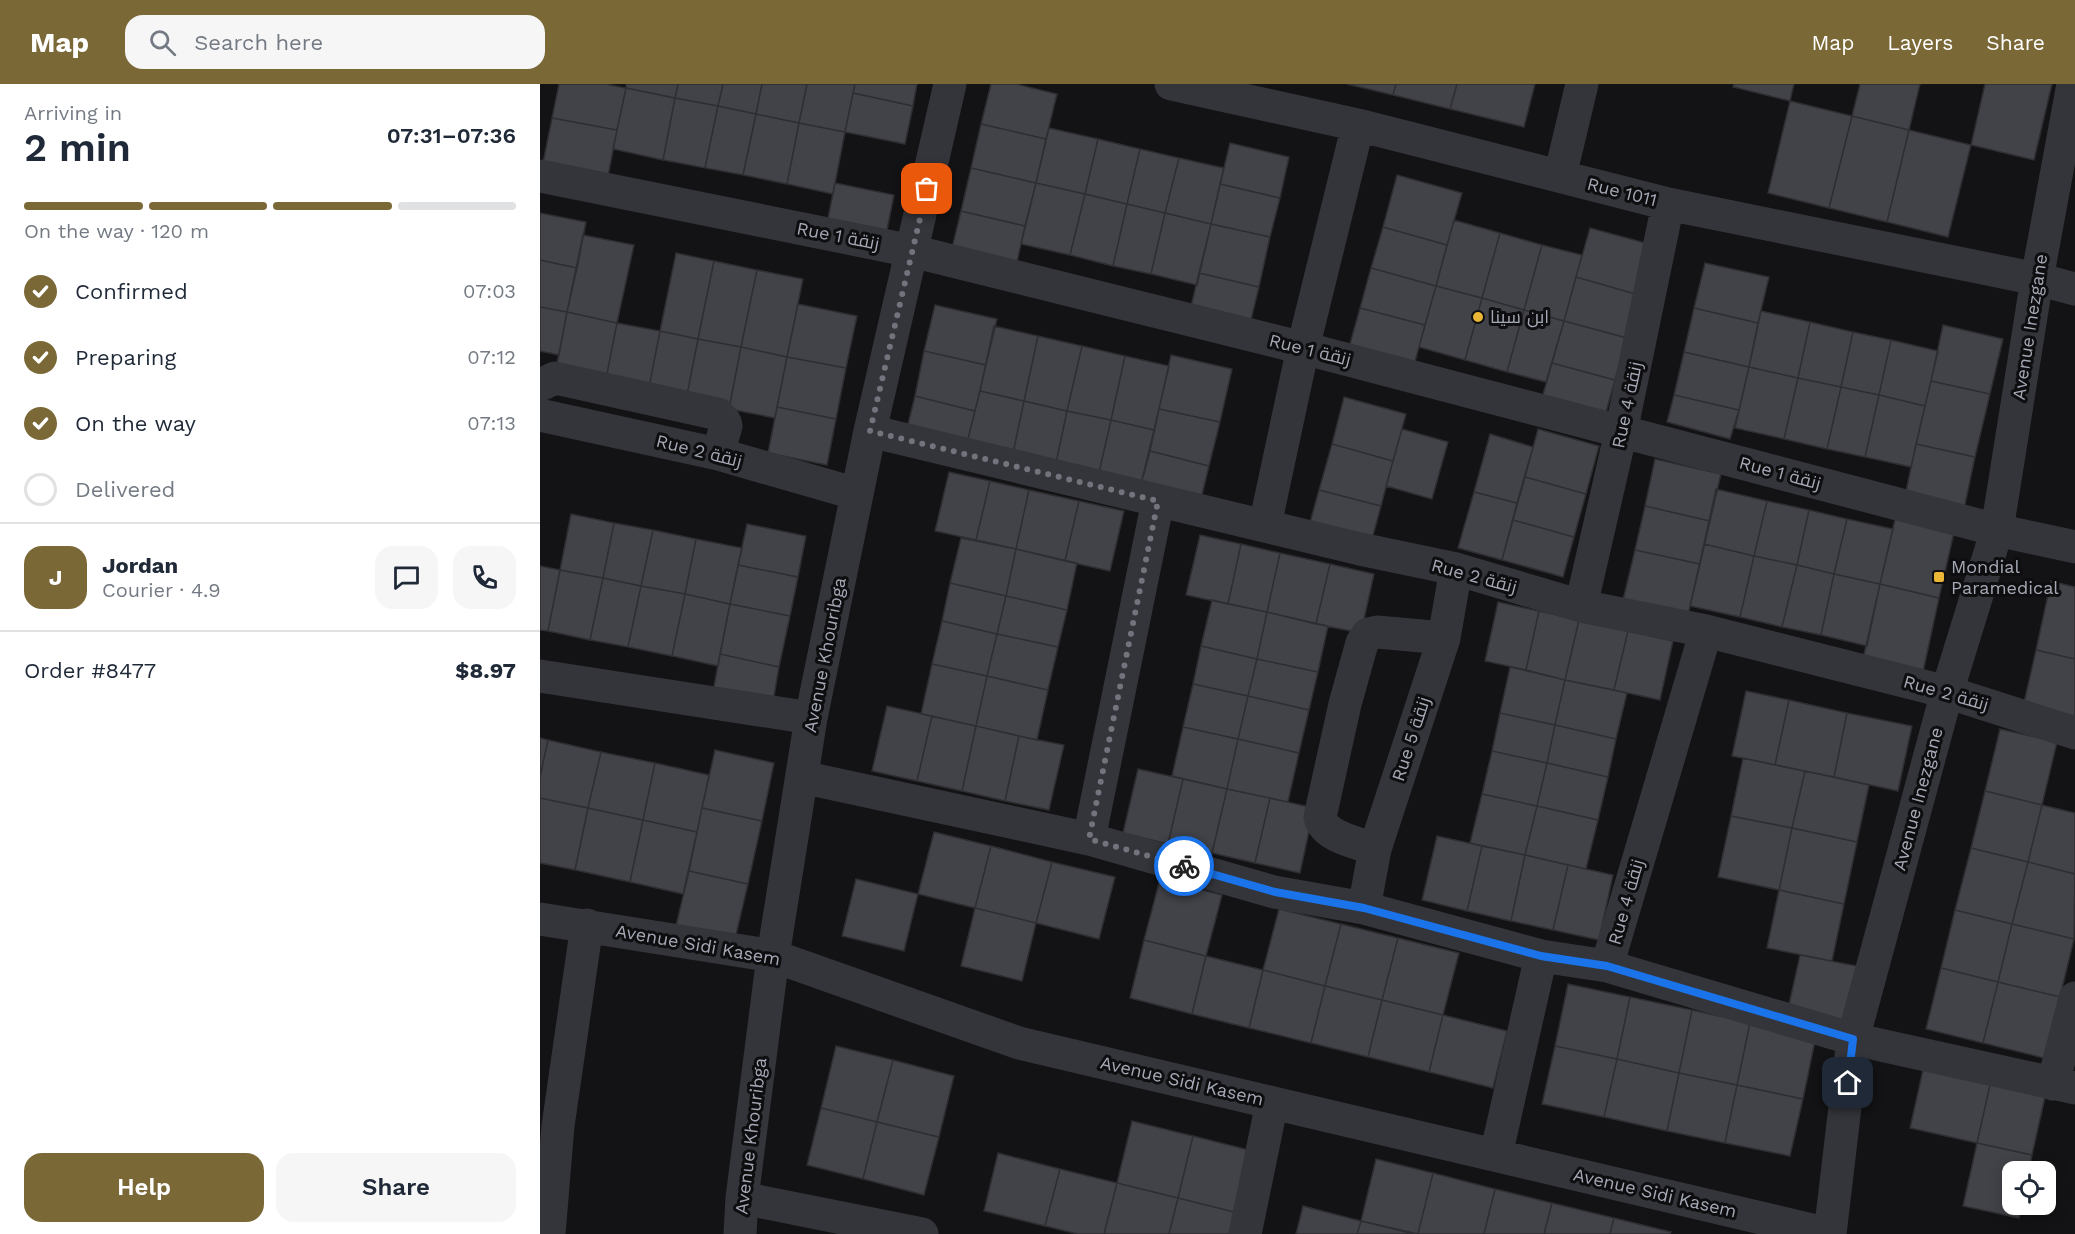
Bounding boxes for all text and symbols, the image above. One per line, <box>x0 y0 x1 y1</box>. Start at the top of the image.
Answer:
search box <box>125 15 545 69</box>
text: Map <box>30 26 89 59</box>
icon: search <box>146 26 179 59</box>
text: Search here <box>194 30 323 55</box>
text: Map <box>1811 30 1854 55</box>
text: Layers <box>1887 30 1953 55</box>
text: Share <box>1986 30 2045 55</box>
text: Arriving in <box>24 101 122 125</box>
text: 07:31–07:36 <box>387 123 516 148</box>
text: 2 min <box>24 125 131 170</box>
pin <box>901 163 952 214</box>
icon: bag <box>910 172 943 205</box>
street label: Rue 1011 <box>1585 173 1659 210</box>
street label: Rue 1 زنقة <box>795 217 881 255</box>
text: On the way · 120 m <box>24 219 209 243</box>
street label: Avenue Inezgane <box>2008 252 2051 401</box>
icon: check <box>24 275 57 308</box>
text: Confirmed <box>75 279 188 304</box>
text: 07:03 <box>463 279 516 303</box>
place label: ابن سينا <box>1490 306 1549 328</box>
marker: ابن سينا <box>1471 310 1485 324</box>
street label: Rue 1 زنقة <box>1267 329 1353 371</box>
icon: check <box>24 341 57 374</box>
text: Preparing <box>75 345 176 370</box>
text: 07:12 <box>467 345 516 369</box>
street label: Rue 4 زنقة <box>1607 360 1647 450</box>
icon: check <box>24 407 57 440</box>
text: On the way <box>75 411 196 436</box>
text: 07:13 <box>467 411 516 435</box>
street label: Rue 2 زنقة <box>654 430 744 472</box>
street label: Rue 1 زنقة <box>1737 452 1823 494</box>
text: Delivered <box>75 477 175 502</box>
button: chat <box>375 546 438 609</box>
button: phone <box>453 546 516 609</box>
text: Jordan <box>102 553 178 578</box>
street label: Rue 2 زنقة <box>1429 554 1519 598</box>
place label: Mondial Paramedical <box>1951 556 2059 598</box>
text: J <box>49 565 62 590</box>
marker: Mondial Paramedical <box>1932 570 1946 584</box>
street label: Avenue Khouribga <box>799 575 850 734</box>
text: Courier · 4.9 <box>102 578 221 602</box>
text: Order #8477 <box>24 658 156 683</box>
text: $8.97 <box>455 658 516 683</box>
street label: Rue 2 زنقة <box>1901 670 1991 716</box>
street label: Rue 5 زنقة <box>1387 694 1435 784</box>
street label: Avenue Inezgane <box>1888 725 1947 873</box>
courier <box>1154 836 1214 896</box>
icon: bike <box>1168 850 1201 883</box>
street label: Rue 4 زنقة <box>1603 857 1649 947</box>
street label: Avenue Sidi Kasem <box>614 920 782 969</box>
street label: Avenue Sidi Kasem <box>1098 1051 1266 1110</box>
street label: Avenue Khouribga <box>730 1056 771 1216</box>
pin <box>1822 1057 1873 1108</box>
icon: home <box>1831 1066 1864 1099</box>
button: Help <box>24 1153 264 1222</box>
button: Share <box>276 1153 516 1222</box>
map controls <box>2002 1161 2056 1215</box>
button: locate <box>2002 1161 2056 1215</box>
street label: Avenue Sidi Kasem <box>1571 1163 1739 1222</box>

